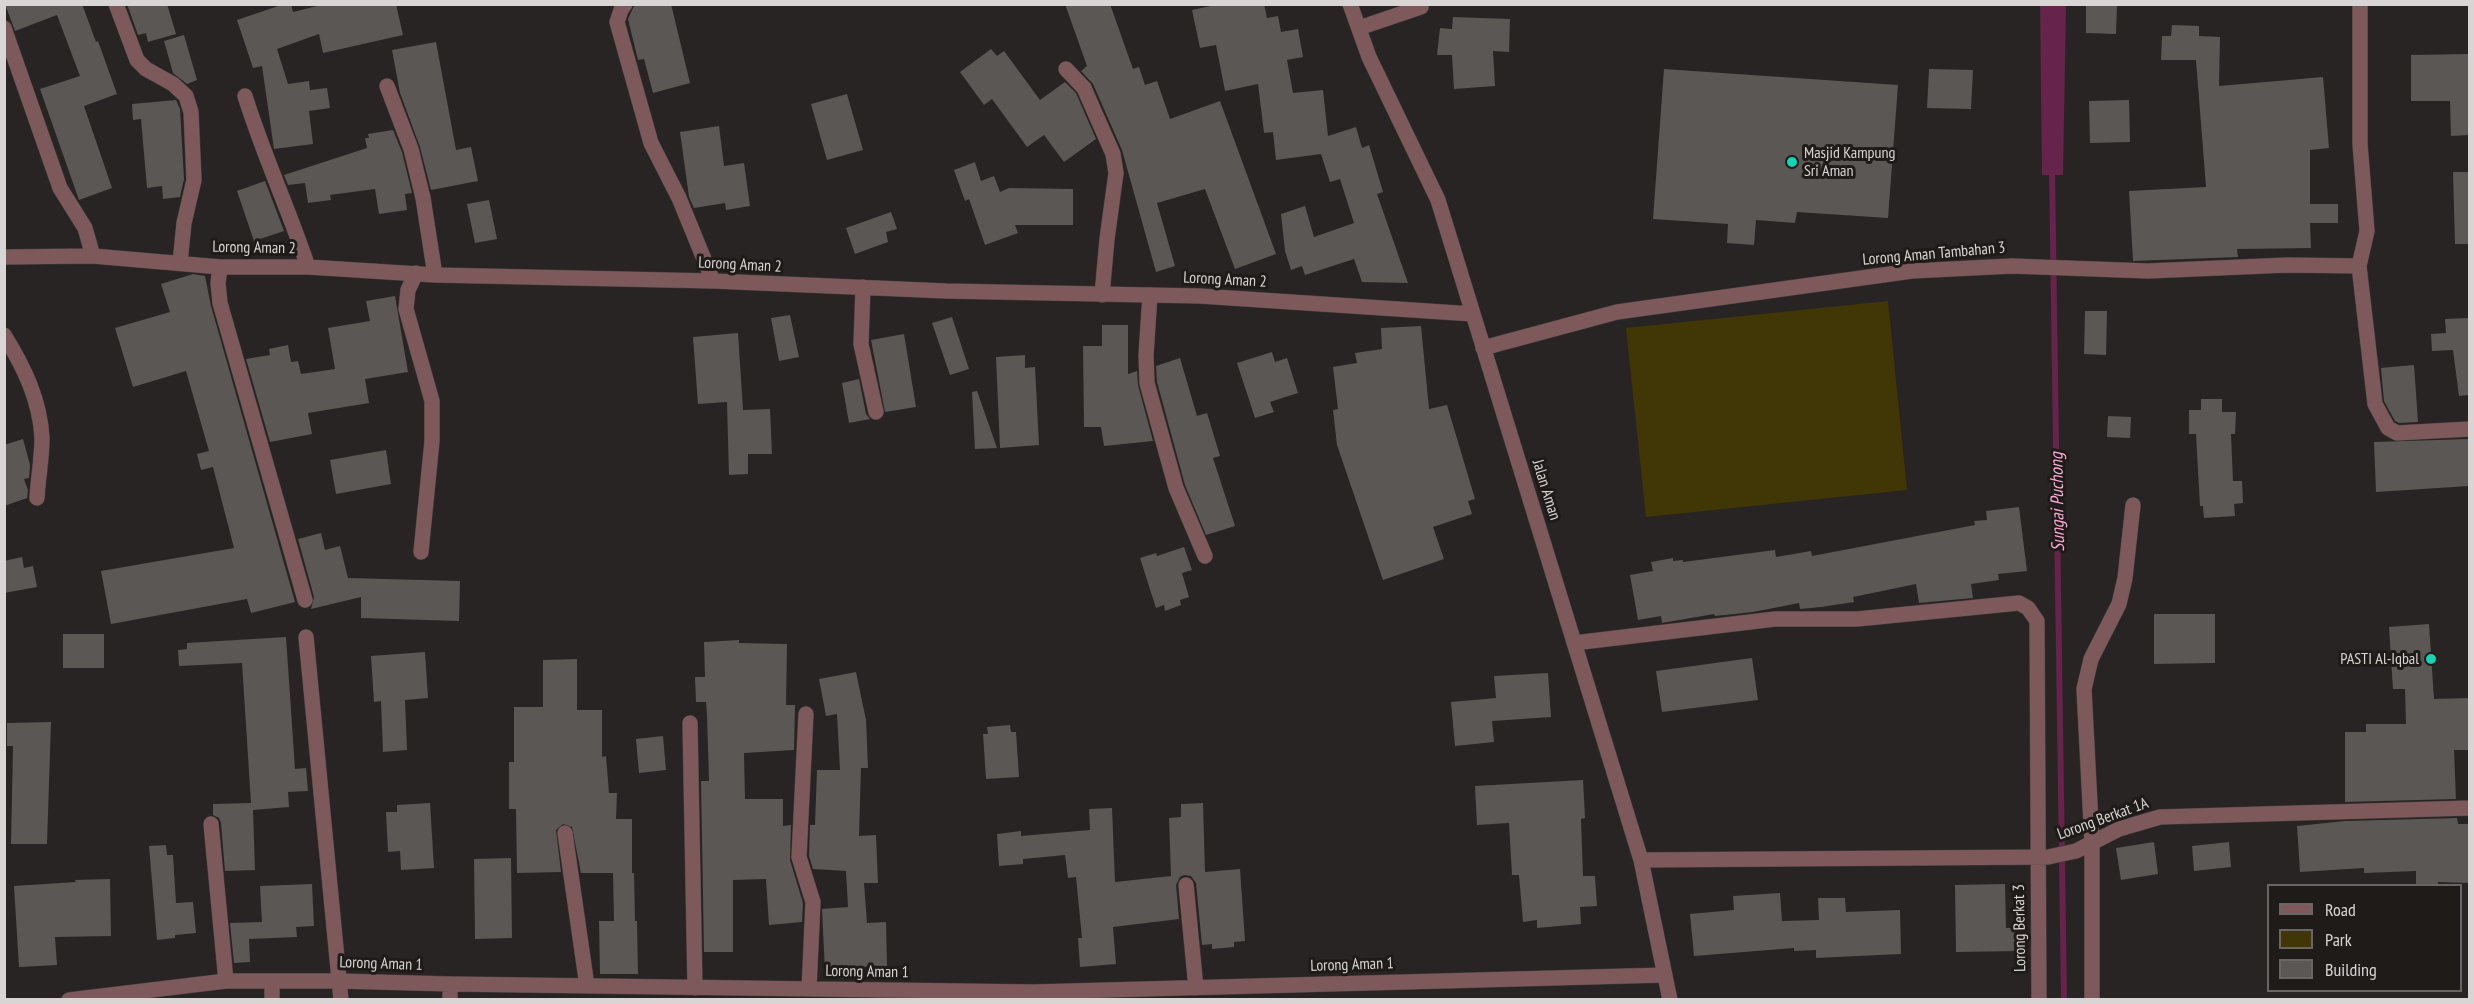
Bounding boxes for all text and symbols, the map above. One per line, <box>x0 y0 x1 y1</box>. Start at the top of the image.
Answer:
place label: Masjid Kampung Sri Aman <box>1804 143 1895 181</box>
marker: Masjid Kampung Sri Aman <box>1785 155 1799 169</box>
street label: Lorong Aman 2 <box>212 238 296 258</box>
street label: Lorong Aman Tambahan 3 <box>1862 238 2006 270</box>
street label: Lorong Aman 2 <box>698 253 782 277</box>
street label: Lorong Aman 2 <box>1183 268 1267 292</box>
water label: Sungai Puchong <box>2046 452 2070 552</box>
street label: Jalan Aman <box>1528 457 1564 523</box>
place label: PASTI Al-Iqbal <box>2340 649 2419 669</box>
marker: PASTI Al-Iqbal <box>2424 652 2438 666</box>
street label: Lorong Berkat 1A <box>2055 794 2151 844</box>
street label: Lorong Berkat 3 <box>2010 884 2030 972</box>
legend <box>2267 884 2462 992</box>
text: Road <box>2325 898 2356 921</box>
text: Park <box>2325 928 2352 951</box>
street label: Lorong Aman 1 <box>339 953 423 975</box>
street label: Lorong Aman 1 <box>1310 954 1394 976</box>
text: Building <box>2325 958 2377 981</box>
street label: Lorong Aman 1 <box>825 962 909 982</box>

